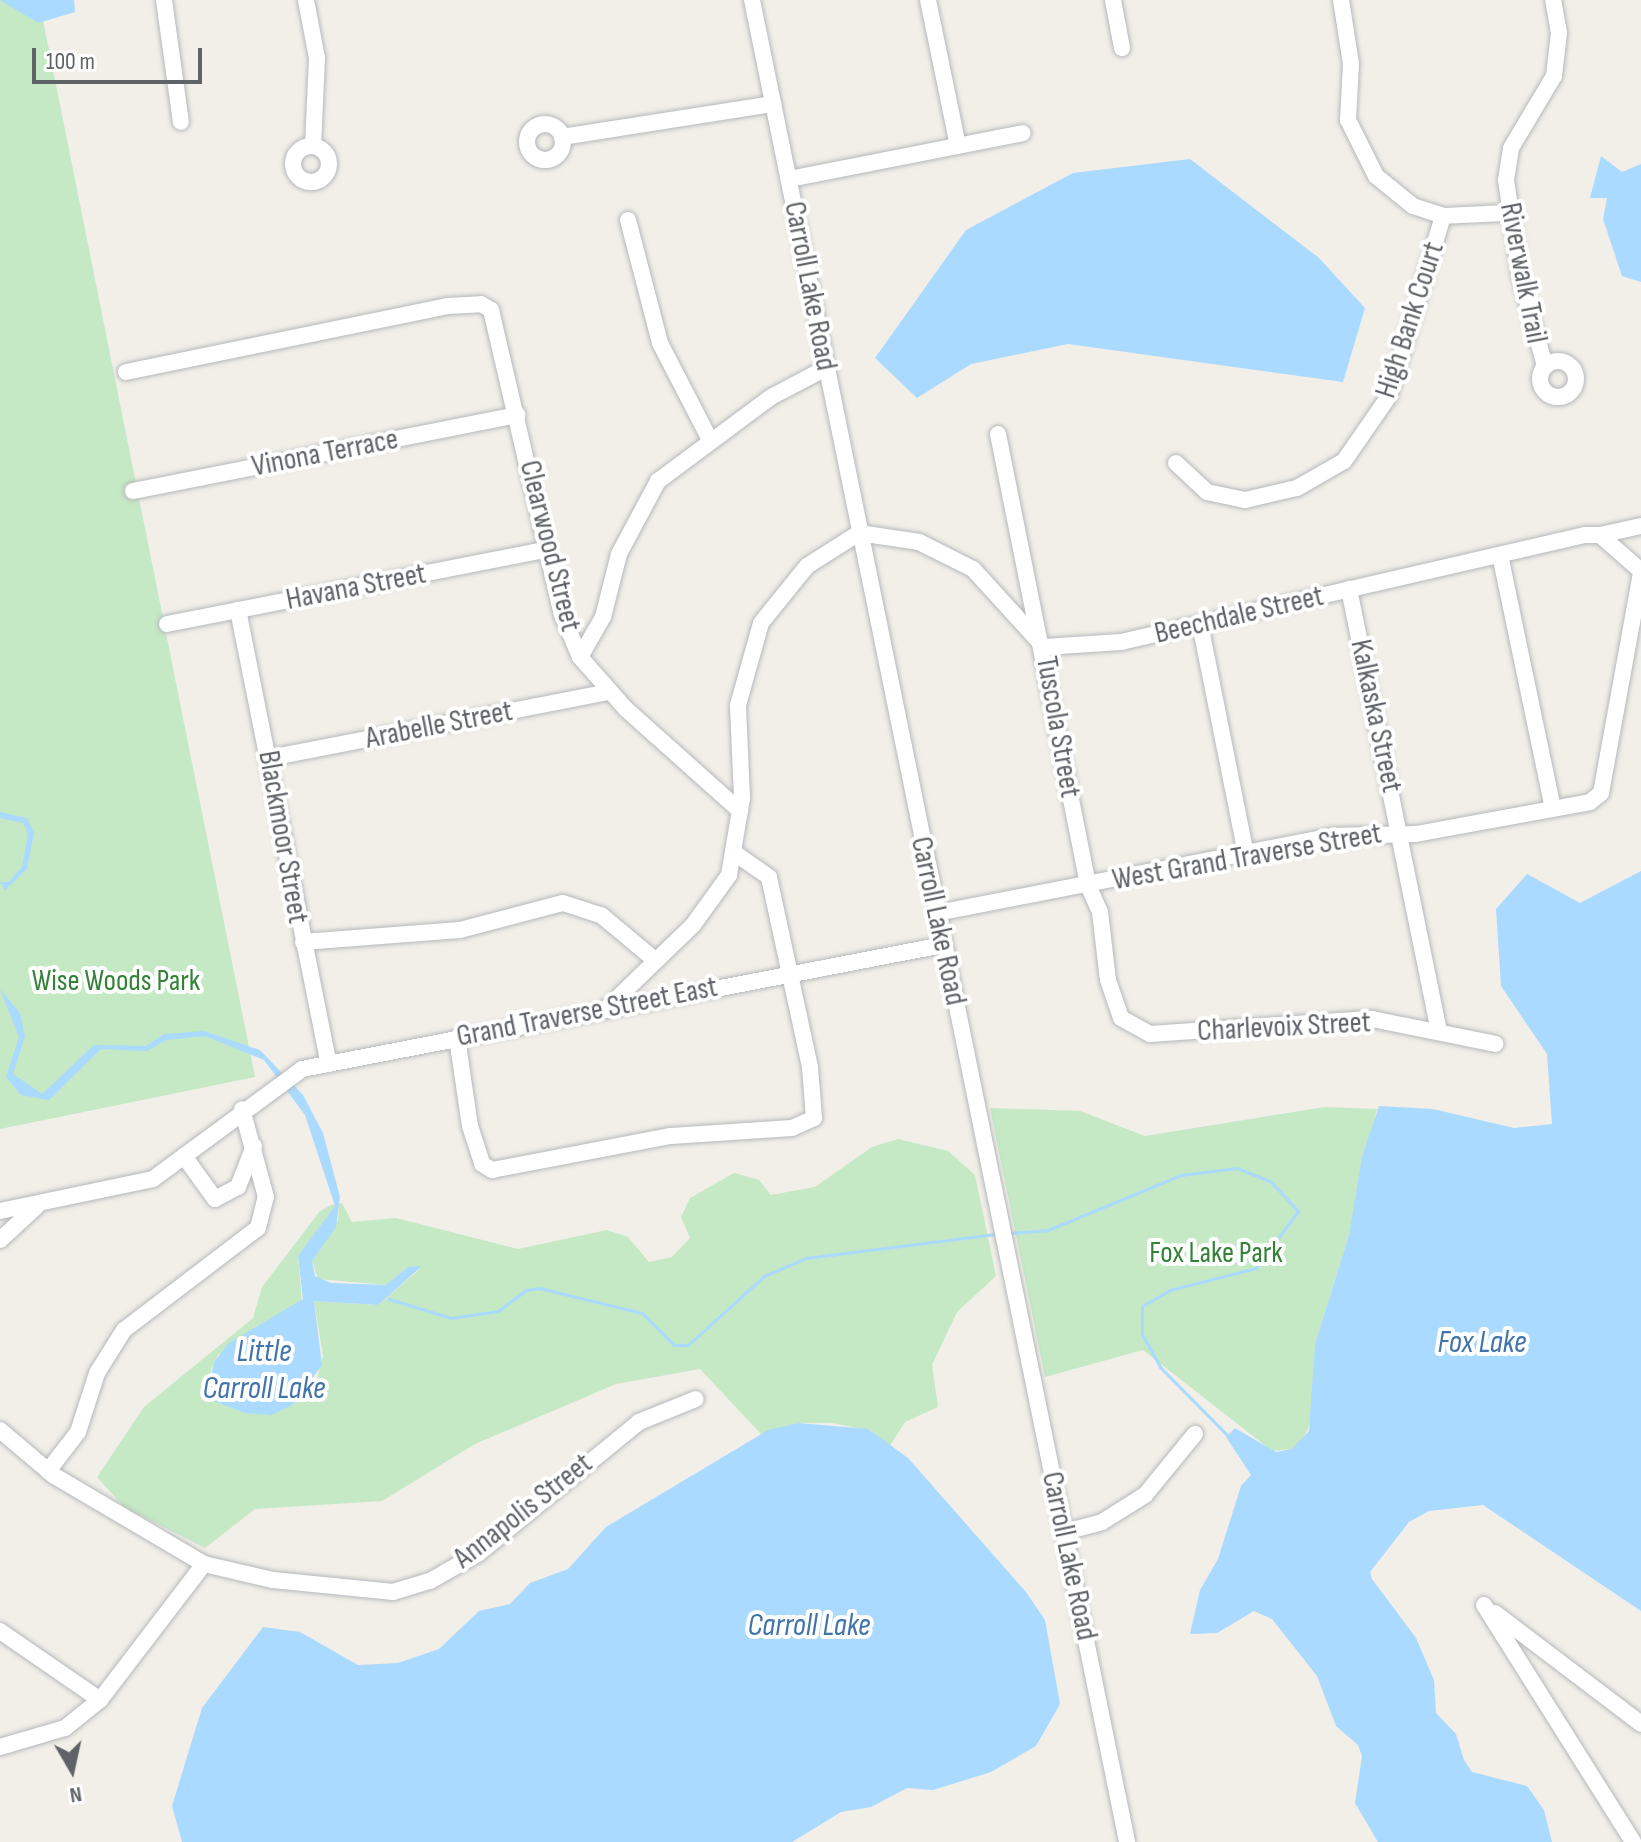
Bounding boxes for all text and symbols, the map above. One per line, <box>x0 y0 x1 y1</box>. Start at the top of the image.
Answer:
scale bar <box>36 32 206 82</box>
text: 100 m <box>46 47 95 76</box>
street label: Carroll Lake Road <box>776 199 844 373</box>
street label: Riverwalk Trail <box>1492 200 1554 346</box>
street label: High Bank Court <box>1368 237 1452 403</box>
street label: Vinona Terrace <box>249 421 401 485</box>
street label: Clearwood Street <box>511 457 589 635</box>
street label: Havana Street <box>283 556 429 618</box>
street label: Beechdale Street <box>1151 578 1327 652</box>
street label: Kalkaska Street <box>1342 636 1410 796</box>
street label: Tuscola Street <box>1028 654 1088 800</box>
street label: Arabelle Street <box>362 693 516 757</box>
street label: Blackmoor Street <box>250 748 316 926</box>
street label: West Grand Traverse Street <box>1110 816 1384 898</box>
street label: Carroll Lake Road <box>903 834 973 1008</box>
park label: Wise Woods Park <box>32 963 200 999</box>
street label: Grand Traverse Street East <box>454 969 720 1055</box>
street label: Charlevoix Street <box>1196 1004 1372 1050</box>
park label: Fox Lake Park <box>1149 1235 1283 1271</box>
water label: Fox Lake <box>1437 1324 1527 1362</box>
water label: Little Carroll Lake <box>202 1334 326 1409</box>
street label: Annapolis Street <box>446 1446 600 1576</box>
street label: Carroll Lake Road <box>1034 1469 1104 1643</box>
water label: Carroll Lake <box>747 1607 871 1645</box>
north arrow <box>32 1730 112 1810</box>
text: N <box>68 1780 84 1808</box>

